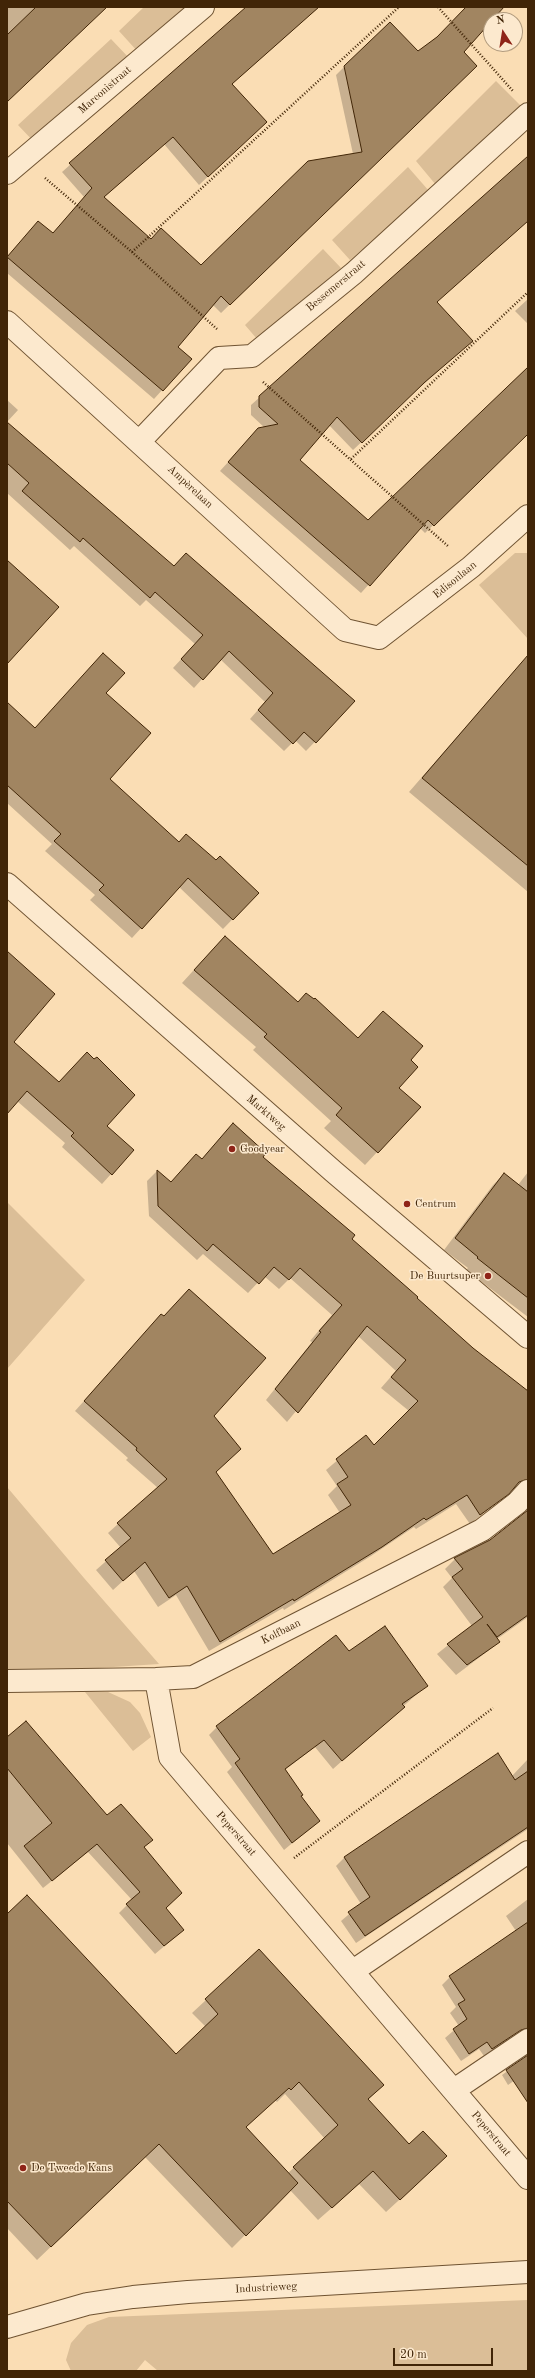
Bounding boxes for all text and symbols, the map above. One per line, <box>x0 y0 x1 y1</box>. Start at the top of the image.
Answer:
north arrow <box>483 12 523 52</box>
text: N <box>495 14 506 27</box>
street label: Marconistraat <box>76 63 134 117</box>
street label: Bessemerstraat <box>304 257 368 315</box>
street label: Ampèrelaan <box>165 463 215 511</box>
street label: Edisonlaan <box>431 558 479 602</box>
street label: Marktweg <box>244 1092 288 1134</box>
place label: Goodyear <box>240 1142 285 1156</box>
marker: Goodyear <box>227 1144 237 1154</box>
place label: Centrum <box>415 1197 456 1211</box>
marker: Centrum <box>402 1199 412 1209</box>
place label: De Buurtsuper <box>410 1269 480 1283</box>
marker: De Buurtsuper <box>483 1271 493 1281</box>
street label: Kolfbaan <box>259 1616 303 1648</box>
street label: Peperstraat <box>213 1809 259 1859</box>
street label: Peperstraat <box>468 2109 514 2159</box>
place label: De Tweede Kans <box>31 2161 112 2175</box>
marker: De Tweede Kans <box>18 2163 28 2173</box>
street label: Industrieweg <box>235 2280 297 2296</box>
scale bar <box>395 2340 495 2366</box>
text: 20 m <box>400 2349 427 2361</box>

